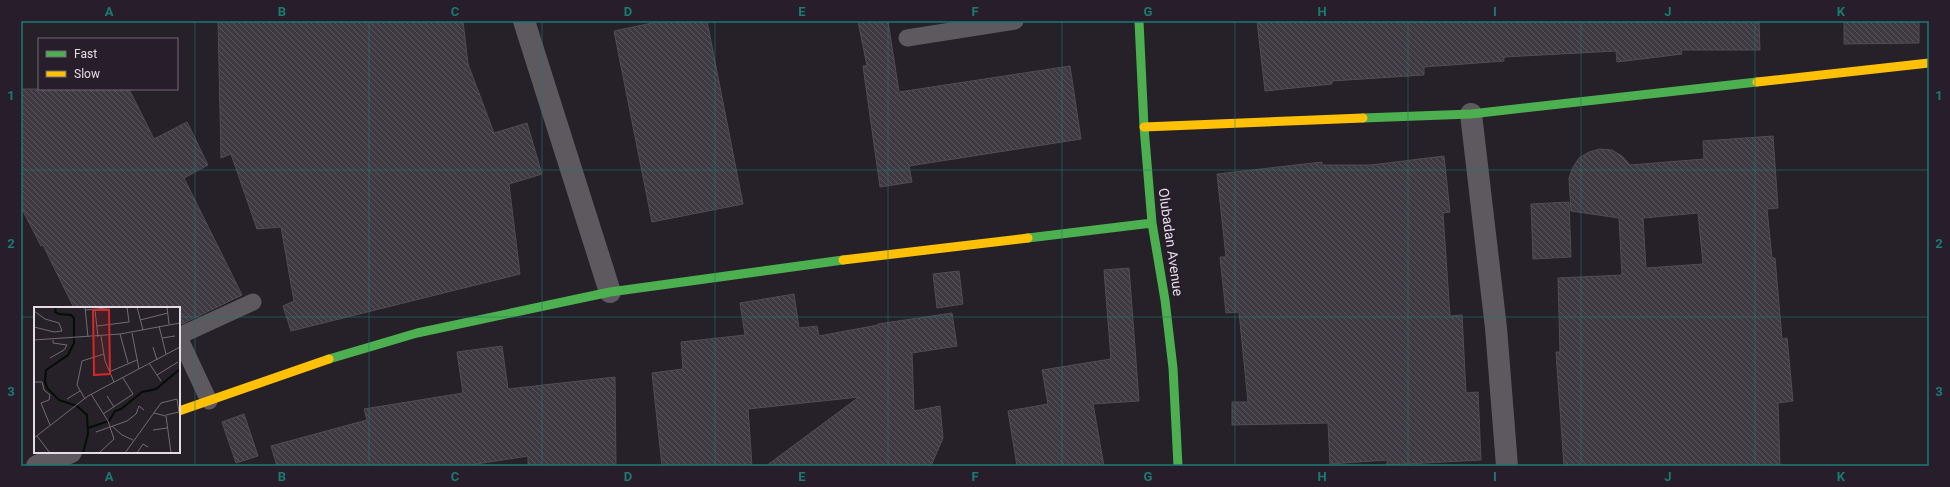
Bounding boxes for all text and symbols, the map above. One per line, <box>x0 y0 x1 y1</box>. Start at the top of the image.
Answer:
text: A <box>105 4 114 19</box>
text: B <box>278 4 286 19</box>
text: C <box>451 4 460 19</box>
text: D <box>624 4 632 19</box>
text: E <box>798 4 806 19</box>
text: F <box>971 4 979 19</box>
text: G <box>1144 4 1153 19</box>
text: H <box>1317 4 1327 19</box>
text: I <box>1493 4 1497 19</box>
text: J <box>1664 4 1672 19</box>
text: K <box>1837 4 1846 19</box>
legend <box>38 38 178 90</box>
text: Fast <box>74 47 97 61</box>
text: Slow <box>74 67 100 81</box>
text: 1 <box>7 88 15 103</box>
text: 1 <box>1935 88 1943 103</box>
street label: Olubadan Avenue <box>1156 187 1186 297</box>
text: 2 <box>7 236 15 251</box>
text: 2 <box>1935 236 1943 251</box>
inset map <box>34 307 180 453</box>
text: 3 <box>7 384 15 399</box>
text: 3 <box>1935 384 1943 399</box>
text: A <box>105 469 114 484</box>
text: B <box>278 469 286 484</box>
text: C <box>451 469 460 484</box>
text: D <box>624 469 632 484</box>
text: E <box>798 469 806 484</box>
text: F <box>971 469 979 484</box>
text: G <box>1144 469 1153 484</box>
text: H <box>1317 469 1327 484</box>
text: I <box>1493 469 1497 484</box>
text: J <box>1664 469 1672 484</box>
text: K <box>1837 469 1846 484</box>

